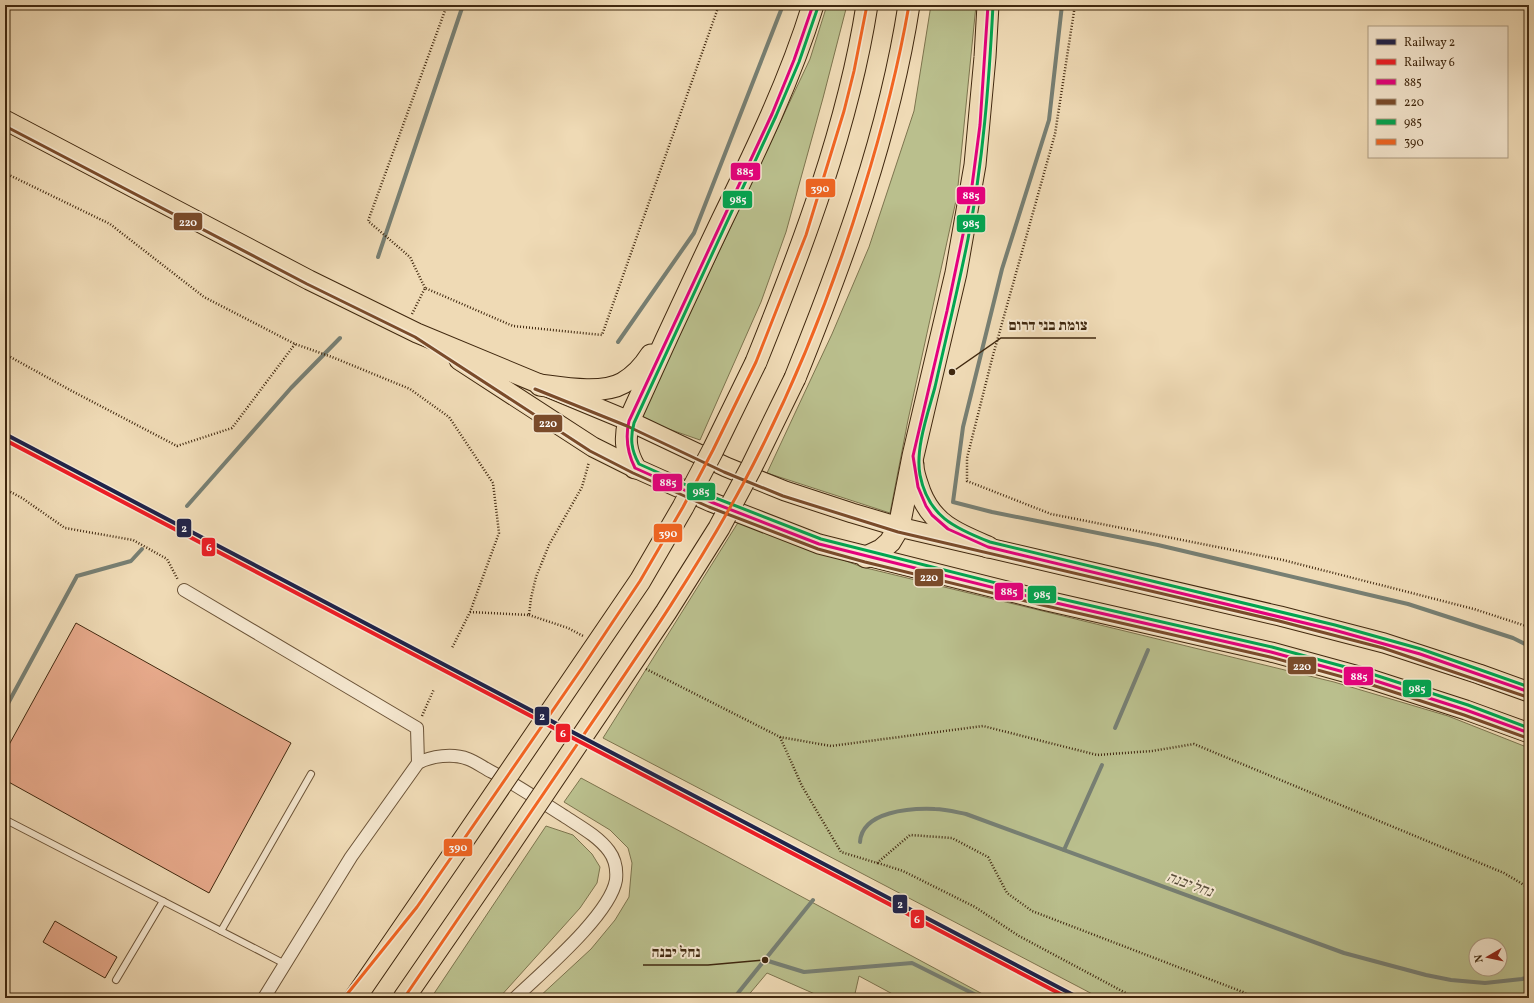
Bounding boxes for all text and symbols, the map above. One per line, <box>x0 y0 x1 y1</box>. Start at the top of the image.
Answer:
legend <box>1368 26 1508 158</box>
text: Railway 2 <box>1404 35 1455 51</box>
text: Railway 6 <box>1404 55 1455 71</box>
text: 885 <box>1404 75 1422 91</box>
text: 220 <box>1404 95 1424 111</box>
text: 985 <box>1404 115 1422 131</box>
text: 390 <box>1404 135 1424 151</box>
line badge: 885 <box>730 162 761 181</box>
text: 885 <box>736 165 754 180</box>
line badge: 390 <box>805 178 836 198</box>
text: 390 <box>811 182 829 197</box>
line badge: 885 <box>956 186 986 205</box>
text: 885 <box>962 189 980 204</box>
line badge: 985 <box>722 190 753 209</box>
text: 985 <box>729 193 747 208</box>
line badge: 220 <box>173 212 203 231</box>
line badge: 985 <box>956 214 986 233</box>
text: 220 <box>179 216 197 231</box>
text: 985 <box>962 217 980 232</box>
callout: צומת בני דרום <box>1001 311 1096 338</box>
text: צומת בני דרום <box>1008 316 1088 337</box>
line badge: 220 <box>533 414 563 433</box>
text: 220 <box>539 417 557 432</box>
line badge: 885 <box>652 473 683 492</box>
text: 885 <box>659 476 677 491</box>
line badge: 985 <box>686 482 716 501</box>
text: 985 <box>692 485 710 500</box>
line badge: 2 <box>176 518 192 538</box>
text: 2 <box>181 522 187 537</box>
line badge: 390 <box>653 523 683 543</box>
text: 390 <box>659 527 677 542</box>
line badge: 6 <box>201 537 216 557</box>
text: 6 <box>206 541 212 556</box>
line badge: 220 <box>914 568 944 587</box>
text: 220 <box>920 571 938 586</box>
line badge: 885 <box>994 582 1024 601</box>
text: 885 <box>1000 585 1018 600</box>
line badge: 985 <box>1027 585 1057 604</box>
text: 985 <box>1033 588 1051 603</box>
line badge: 220 <box>1287 656 1317 675</box>
text: 220 <box>1293 660 1311 675</box>
line badge: 885 <box>1343 666 1374 686</box>
text: 885 <box>1350 670 1368 685</box>
line badge: 985 <box>1402 679 1432 698</box>
text: 985 <box>1408 682 1426 697</box>
line badge: 2 <box>534 706 550 726</box>
text: 2 <box>539 710 545 725</box>
line badge: 6 <box>555 723 571 743</box>
text: 6 <box>560 727 566 742</box>
line badge: 390 <box>443 838 473 857</box>
text: 390 <box>449 841 467 856</box>
water label: נחל יבנה <box>1164 867 1216 904</box>
line badge: 2 <box>892 894 908 914</box>
text: 2 <box>897 898 903 913</box>
line badge: 6 <box>910 909 925 929</box>
text: 6 <box>914 913 920 928</box>
north arrow <box>1468 937 1508 977</box>
callout: נחל יבנה <box>643 938 708 965</box>
text: נחל יבנה <box>652 943 700 964</box>
text: N <box>1472 953 1488 963</box>

